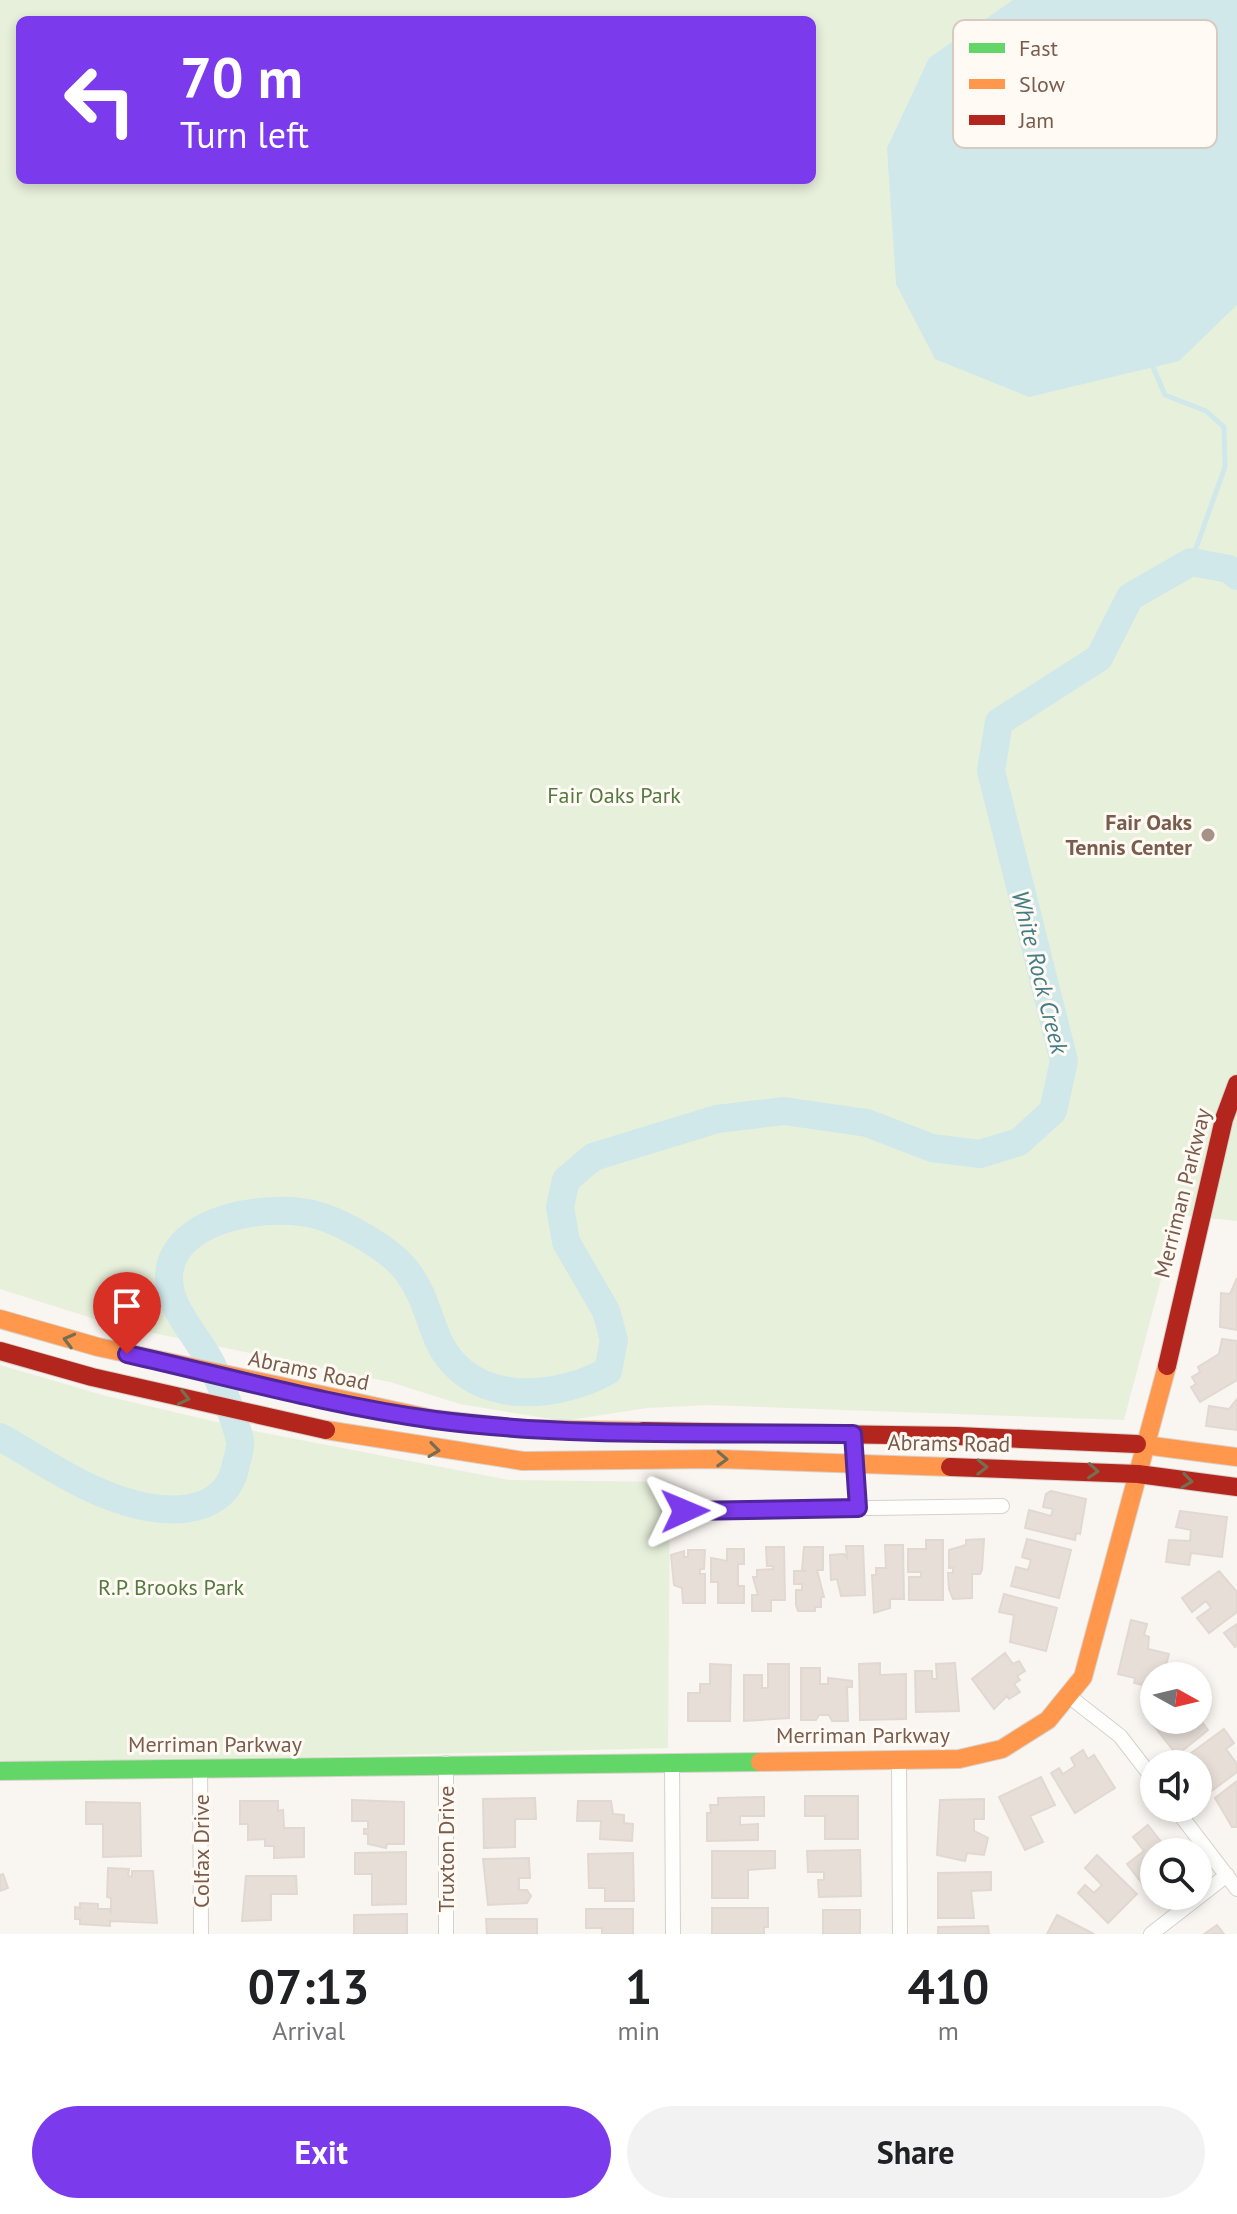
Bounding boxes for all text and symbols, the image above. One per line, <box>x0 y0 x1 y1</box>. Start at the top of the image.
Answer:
legend <box>953 20 1217 148</box>
text: Fast <box>1019 34 1059 62</box>
text: 70 m <box>180 41 303 113</box>
icon: left <box>48 48 152 152</box>
text: Slow <box>1019 70 1065 98</box>
text: Jam <box>1018 106 1054 134</box>
text: Turn left <box>180 111 309 158</box>
park label: Fair Oaks Park <box>547 781 681 809</box>
place label: Fair Oaks Tennis Center <box>1066 808 1192 861</box>
marker: Fair Oaks Tennis Center <box>1199 826 1217 844</box>
water label: White Rock Creek <box>1005 887 1076 1058</box>
street label: Merriman Parkway <box>1147 1105 1217 1281</box>
pin <box>93 1272 161 1354</box>
icon: arrive <box>105 1284 149 1328</box>
one-way arrow <box>63 1333 77 1350</box>
street label: Abrams Road <box>246 1344 372 1396</box>
one-way arrow <box>177 1389 190 1406</box>
street label: Abrams Road <box>887 1428 1011 1458</box>
one-way arrow <box>428 1441 441 1458</box>
one-way arrow <box>716 1451 729 1468</box>
one-way arrow <box>976 1458 989 1476</box>
one-way arrow <box>1087 1462 1100 1479</box>
position arrow <box>643 1469 727 1553</box>
one-way arrow <box>1181 1472 1194 1489</box>
park label: R.P. Brooks Park <box>98 1573 245 1601</box>
north arrow <box>1140 1662 1212 1734</box>
map controls <box>1140 1662 1212 1910</box>
street label: Merriman Parkway <box>776 1721 951 1749</box>
street label: Merriman Parkway <box>128 1730 303 1758</box>
button: sound <box>1140 1750 1212 1822</box>
street label: Truxton Drive <box>432 1786 460 1912</box>
street label: Colfax Drive <box>187 1794 215 1908</box>
button: search <box>1140 1838 1212 1910</box>
text: 07:13 <box>248 1955 370 2017</box>
text: 1 <box>625 1955 652 2017</box>
text: 410 <box>908 1955 989 2017</box>
text: Arrival <box>272 2014 345 2047</box>
text: min <box>617 2014 660 2047</box>
text: m <box>938 2014 959 2047</box>
button: Exit <box>32 2106 611 2198</box>
button: Share <box>627 2106 1205 2198</box>

